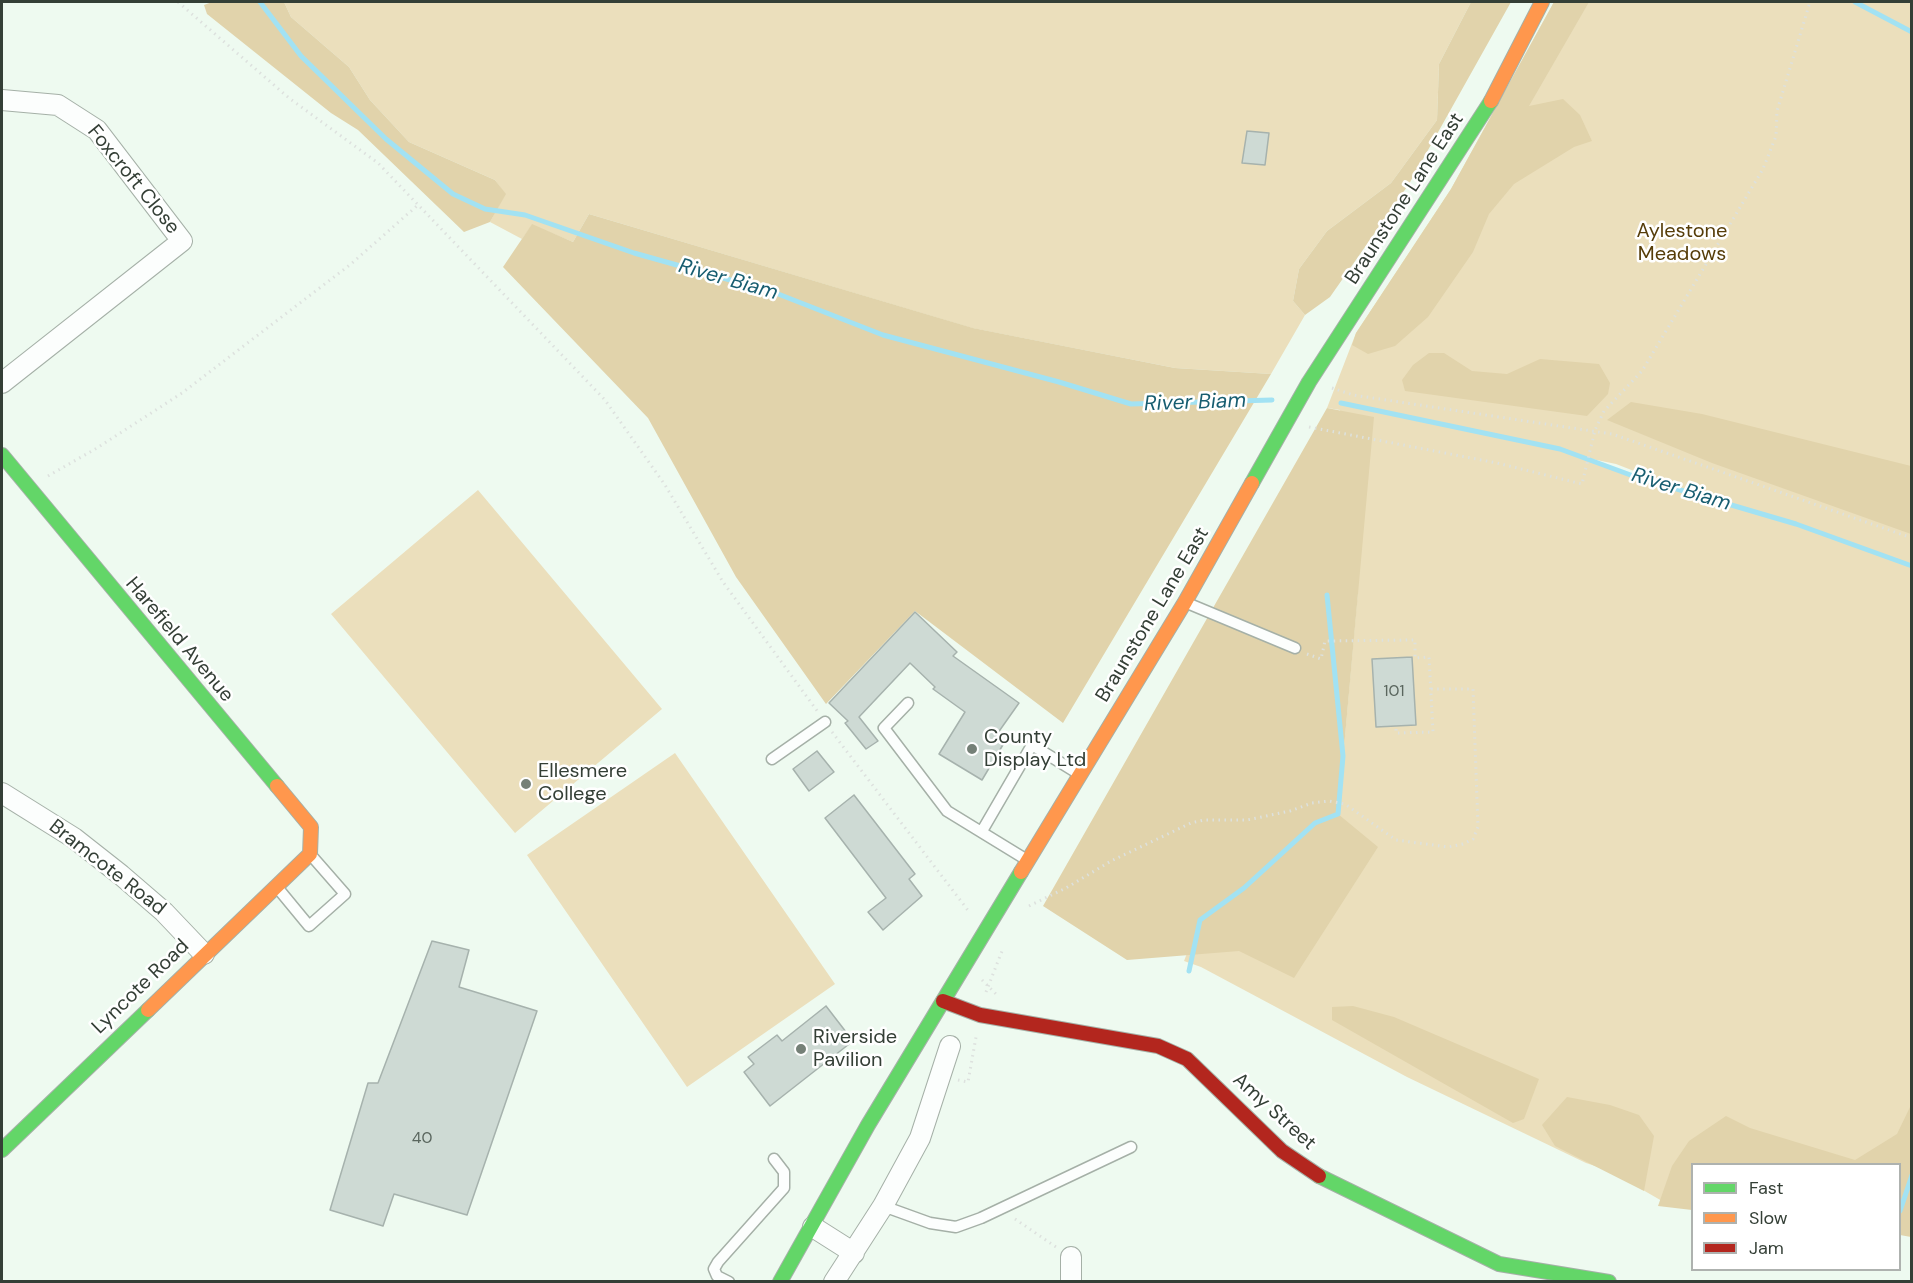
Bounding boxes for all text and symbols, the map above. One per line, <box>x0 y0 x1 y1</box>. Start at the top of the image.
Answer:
street label: Braunstone Lane East <box>1341 109 1469 289</box>
street label: Foxcroft Close <box>82 121 184 239</box>
park label: Aylestone Meadows <box>1637 220 1727 267</box>
water label: River Biam <box>675 254 781 306</box>
water label: River Biam <box>1144 389 1246 417</box>
water label: River Biam <box>1628 463 1734 517</box>
street label: Braunstone Lane East <box>1091 523 1215 707</box>
street label: Harefield Avenue <box>120 573 238 707</box>
house number: 101 <box>1384 682 1404 702</box>
place label: County Display Ltd <box>984 726 1086 773</box>
marker: County Display Ltd <box>965 742 979 756</box>
place label: Ellesmere College <box>538 760 627 807</box>
marker: Ellesmere College <box>519 777 533 791</box>
street label: Bramcote Road <box>44 815 170 921</box>
street label: Lyncote Road <box>87 935 195 1039</box>
place label: Riverside Pavilion <box>813 1026 897 1073</box>
marker: Riverside Pavilion <box>794 1042 808 1056</box>
street label: Amy Street <box>1227 1068 1321 1156</box>
house number: 40 <box>412 1129 432 1149</box>
legend <box>1691 1163 1901 1271</box>
text: Fast <box>1749 1176 1784 1200</box>
text: Slow <box>1749 1206 1788 1230</box>
text: Jam <box>1749 1236 1784 1260</box>

